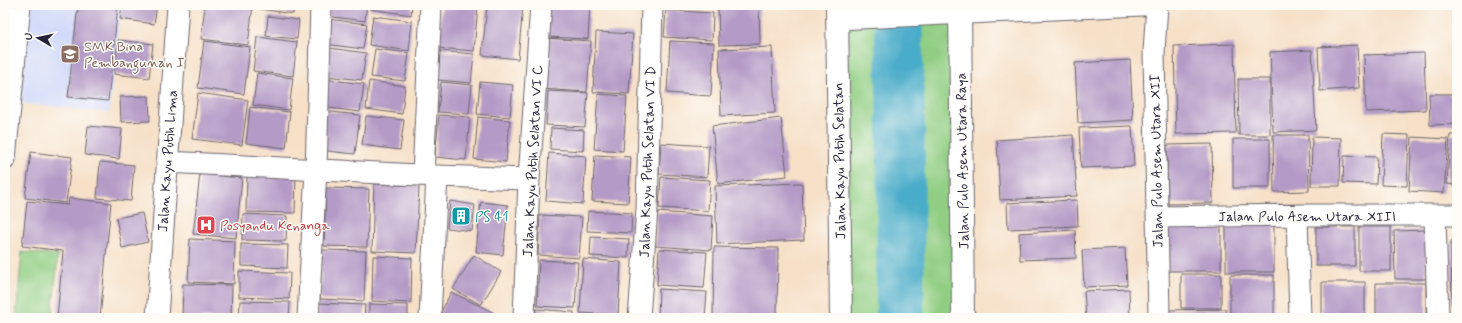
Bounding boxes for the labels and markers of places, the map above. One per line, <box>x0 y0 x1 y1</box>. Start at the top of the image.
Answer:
place label: SMK Bina Pembangunan I <box>84 38 185 74</box>
school or university icon: SMK Bina Pembangunan I <box>59 43 81 65</box>
building icon: PS 41 <box>450 205 472 227</box>
place label: PS 41 <box>475 208 508 226</box>
hospital icon: Posyandu Kenanga <box>195 214 217 236</box>
place label: Posyandu Kenanga <box>220 217 330 236</box>

